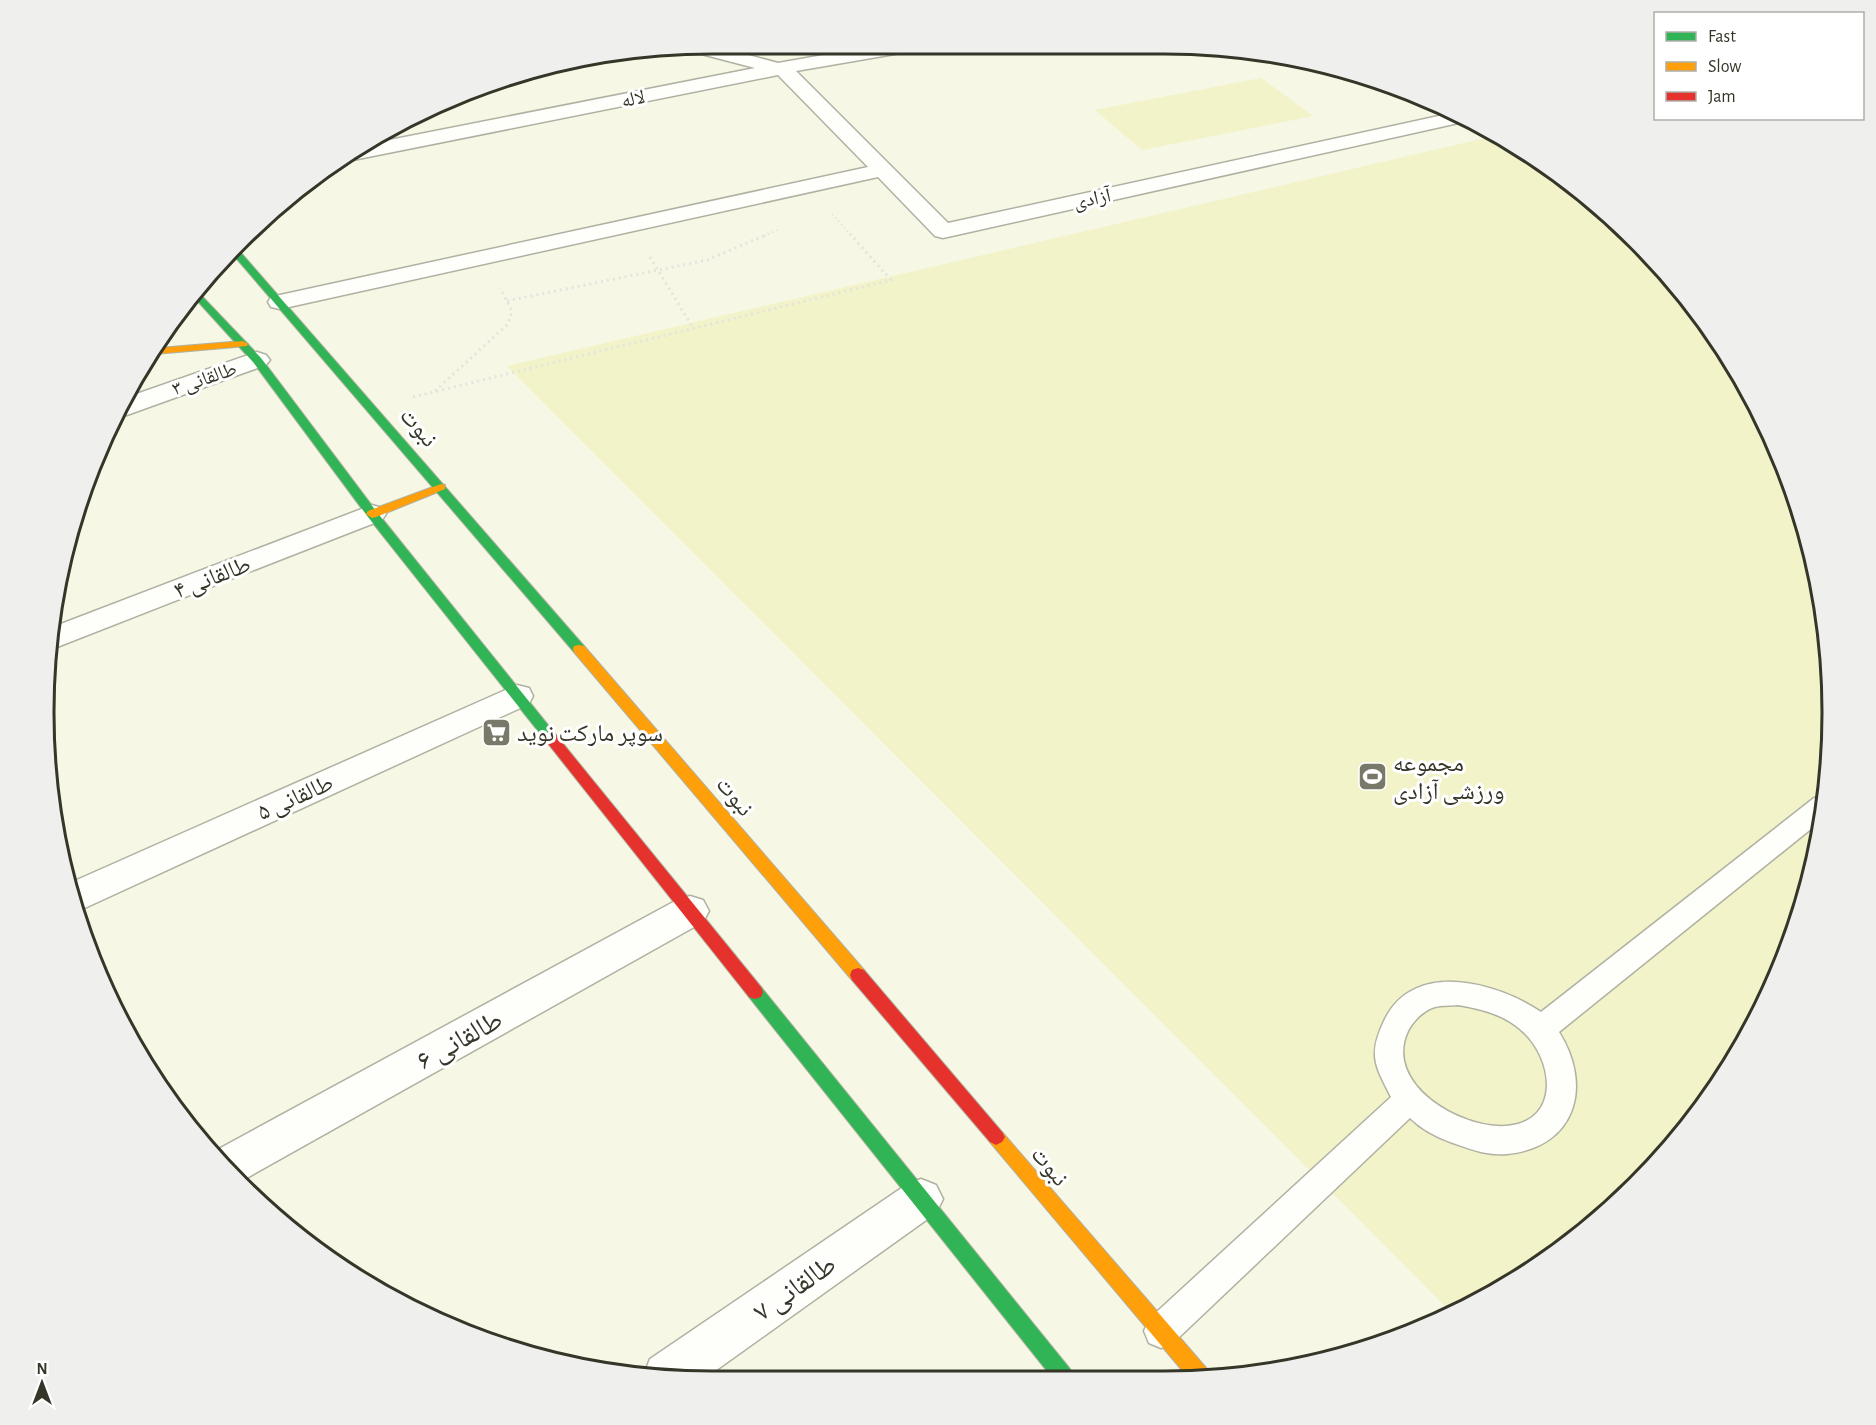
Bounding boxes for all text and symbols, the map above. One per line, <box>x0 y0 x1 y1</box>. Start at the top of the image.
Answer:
legend <box>1654 12 1864 120</box>
text: Fast <box>1708 28 1736 46</box>
text: Slow <box>1708 58 1741 76</box>
street label: لاله <box>620 87 647 111</box>
text: Jam <box>1708 88 1736 106</box>
street label: آزادی <box>1071 184 1114 214</box>
street label: طالقانی ۳ <box>169 359 240 400</box>
street label: نبوت <box>394 403 442 452</box>
street label: طالقانی ۴ <box>171 552 254 604</box>
supermarket icon: سوپر مارکت نوید <box>480 717 512 749</box>
place label: سوپر مارکت نوید <box>517 722 663 747</box>
place label: مجموعه ورزشی آزادی <box>1393 752 1504 805</box>
sports icon: مجموعه ورزشی آزادی <box>1356 761 1388 793</box>
street label: طالقانی ۵ <box>254 771 337 826</box>
street label: نبوت <box>711 772 757 821</box>
street label: طالقانی ۶ <box>412 1006 509 1077</box>
street label: نبوت <box>1026 1142 1072 1191</box>
street label: طالقانی ۷ <box>749 1250 843 1329</box>
north arrow <box>12 1353 72 1413</box>
text: N <box>36 1361 48 1377</box>

